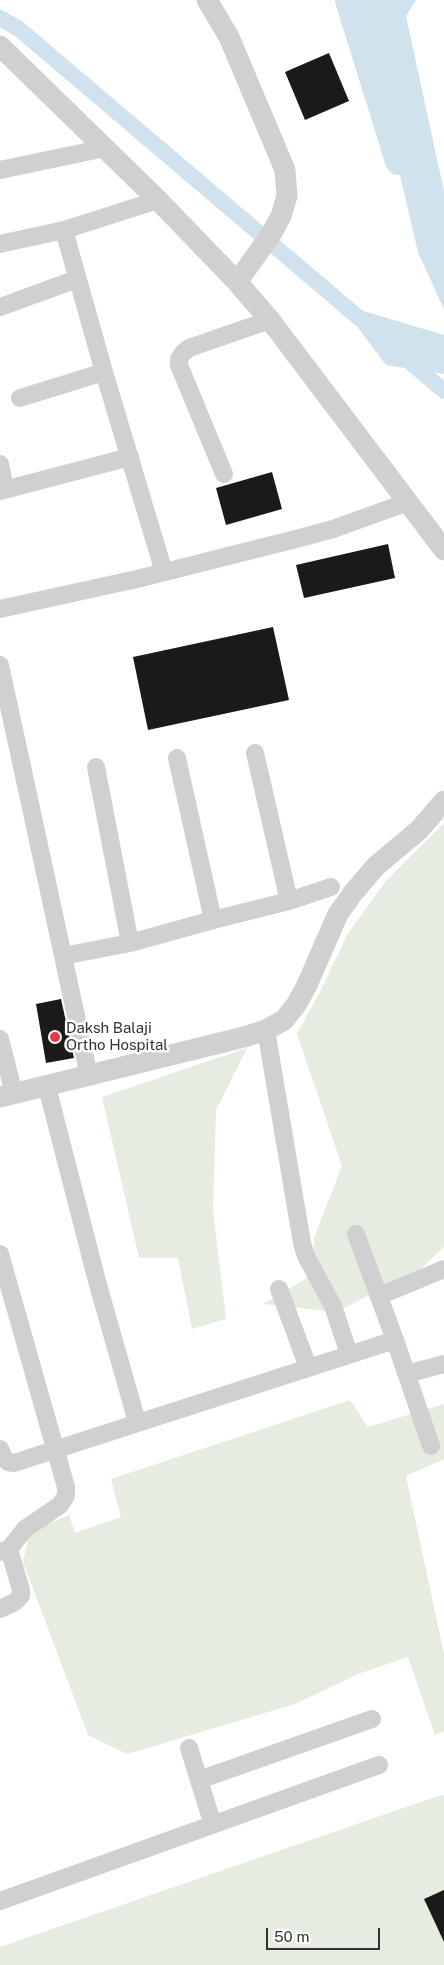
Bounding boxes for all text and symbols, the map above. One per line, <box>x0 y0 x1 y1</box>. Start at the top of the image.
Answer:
place label: Daksh Balaji Ortho Hospital <box>66 1019 168 1054</box>
marker: Daksh Balaji Ortho Hospital <box>48 1030 62 1044</box>
scale bar <box>269 1918 383 1950</box>
text: 50 m <box>274 1928 309 1945</box>

